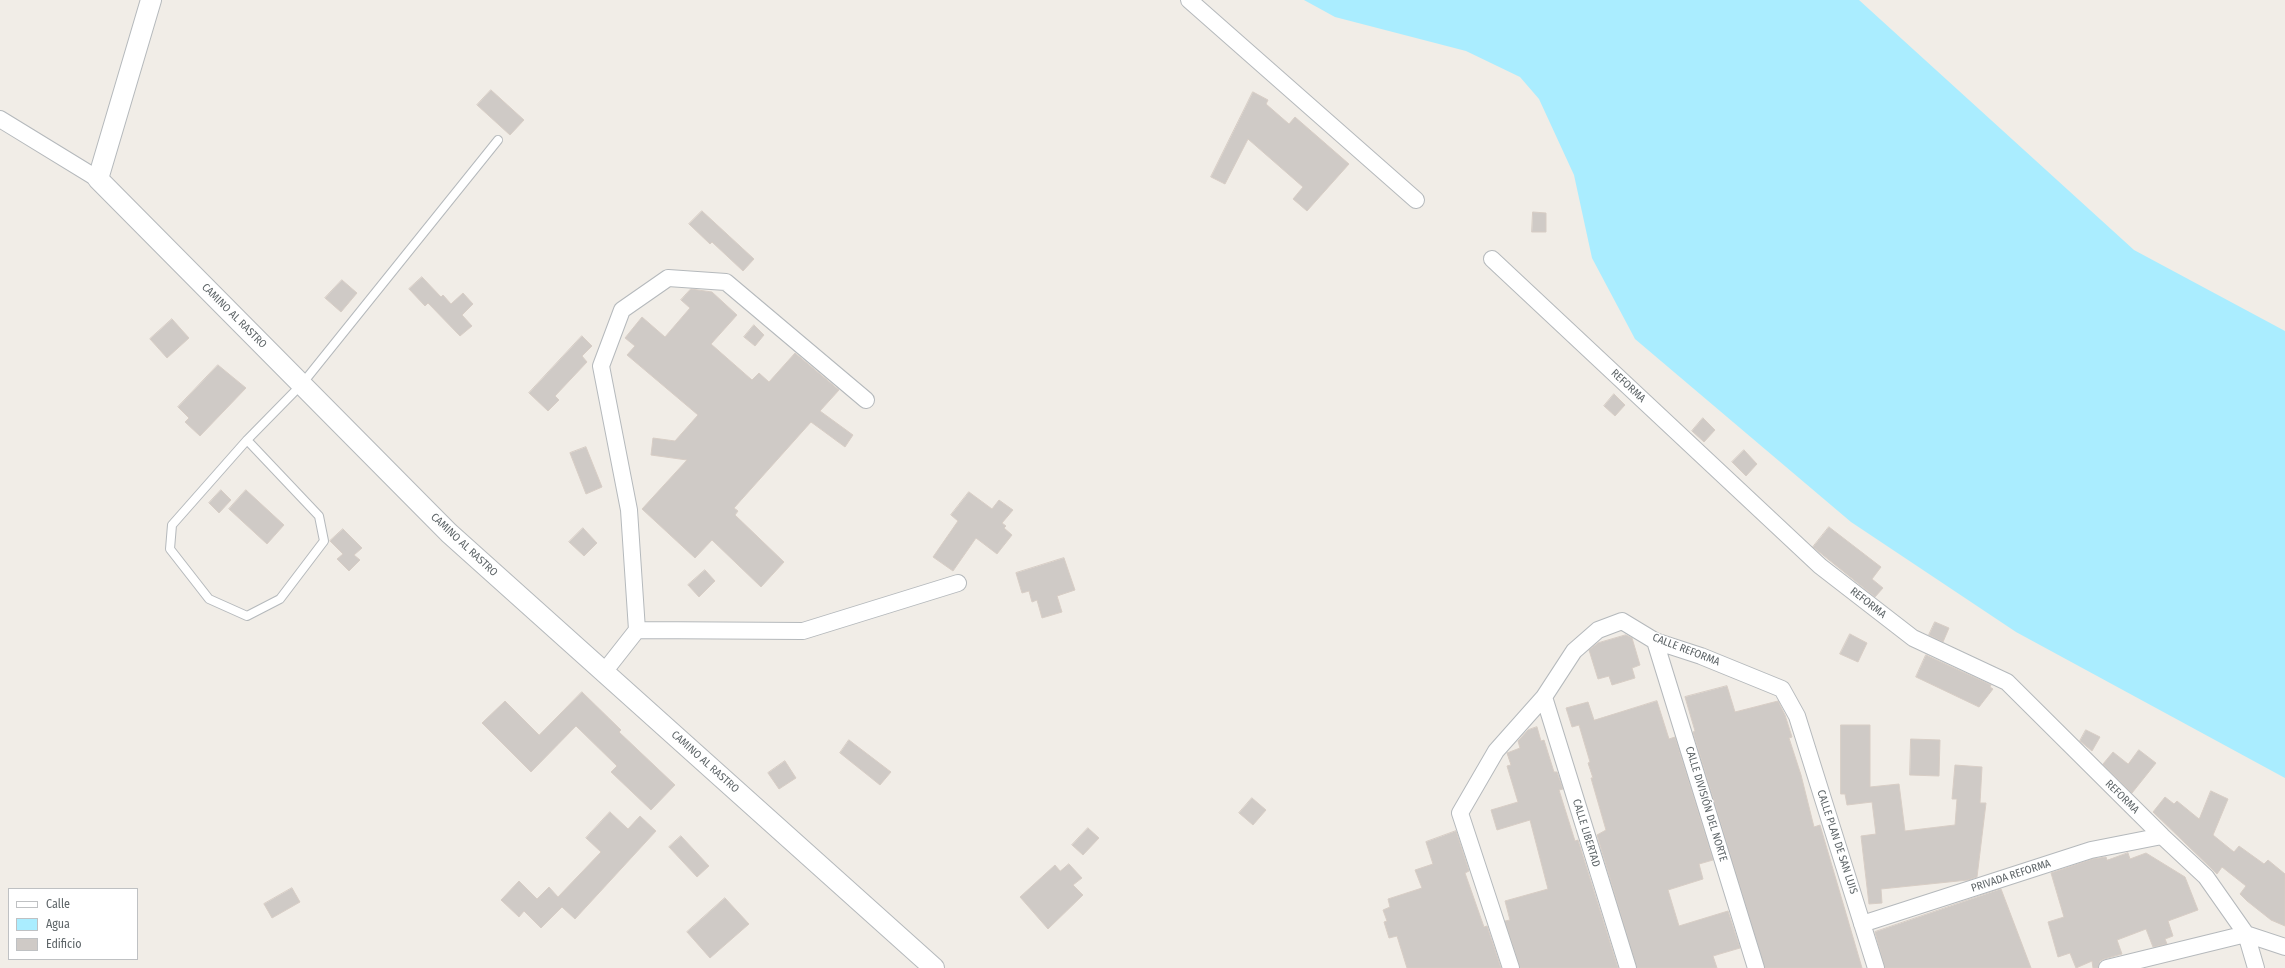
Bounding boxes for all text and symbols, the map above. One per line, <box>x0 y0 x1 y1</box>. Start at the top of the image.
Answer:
street label: CAMINO AL RASTRO <box>199 281 269 351</box>
street label: REFORMA <box>1608 367 1648 405</box>
street label: CAMINO AL RASTRO <box>428 511 500 579</box>
street label: REFORMA <box>1847 585 1889 621</box>
street label: CALLE REFORMA <box>1650 631 1722 669</box>
street label: CAMINO AL RASTRO <box>668 728 742 796</box>
street label: CALLE DIVISIÓN DEL NORTE <box>1682 745 1730 863</box>
street label: REFORMA <box>2102 777 2142 817</box>
street label: CALLE PLAN DE SAN LUIS <box>1814 788 1860 896</box>
street label: CALLE LIBERTAD <box>1569 797 1603 869</box>
street label: PRIVADA REFORMA <box>1970 857 2052 895</box>
legend <box>8 888 138 960</box>
text: Calle <box>46 897 70 911</box>
text: Agua <box>46 917 70 931</box>
text: Edificio <box>46 937 82 951</box>

